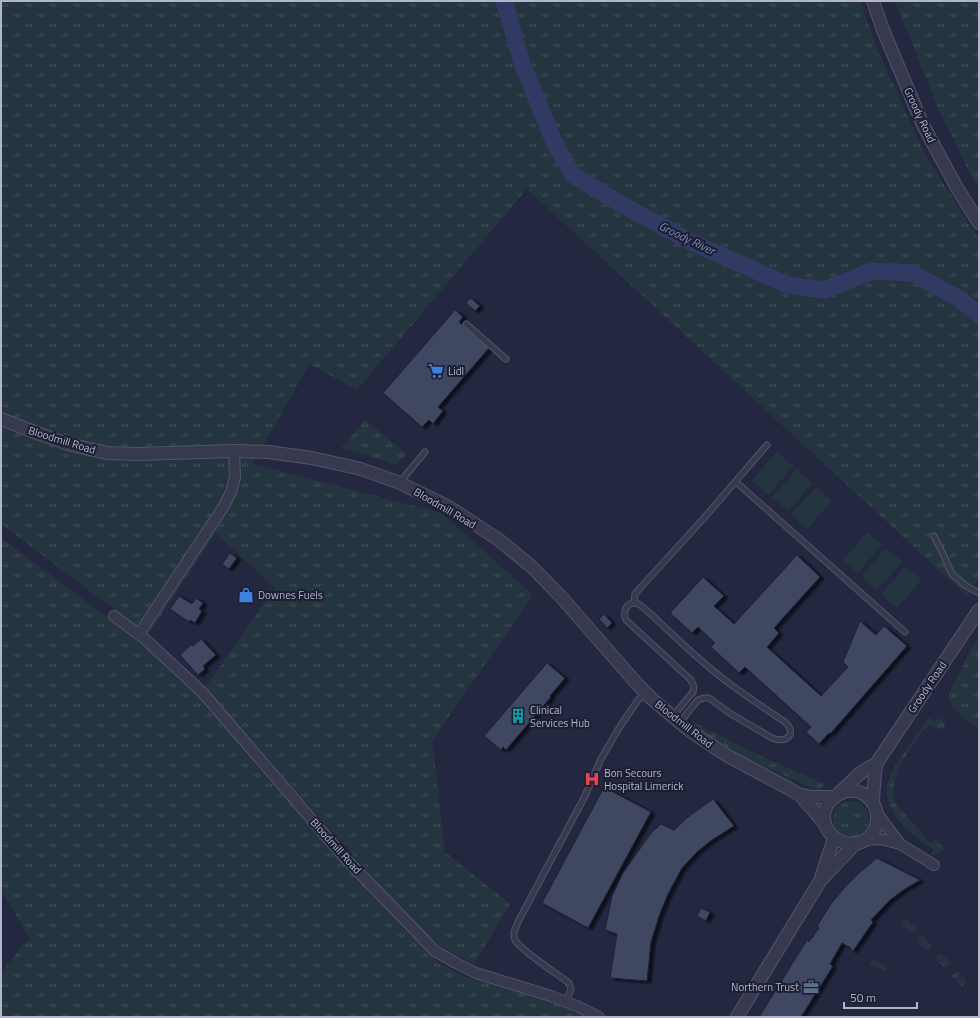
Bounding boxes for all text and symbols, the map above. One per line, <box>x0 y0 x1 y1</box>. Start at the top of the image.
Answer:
street label: Groody Road <box>900 85 940 145</box>
water label: Groody River <box>656 216 720 261</box>
supermarket icon: Lidl <box>427 362 445 380</box>
place label: Lidl <box>448 363 464 379</box>
street label: Bloodmill Road <box>26 422 98 458</box>
street label: Bloodmill Road <box>411 484 479 532</box>
shop icon: Downes Fuels <box>237 586 255 604</box>
place label: Downes Fuels <box>258 587 323 603</box>
street label: Groody Road <box>904 658 950 716</box>
street label: Bloodmill Road <box>652 696 717 752</box>
place label: Clinical Services Hub <box>530 702 590 731</box>
building icon: Clinical Services Hub <box>509 707 527 725</box>
place label: Bon Secours Hospital Limerick <box>604 765 684 794</box>
hospital icon: Bon Secours Hospital Limerick <box>583 770 601 788</box>
street label: Bloodmill Road <box>307 815 365 877</box>
office icon: Northern Trust <box>802 978 820 996</box>
place label: Northern Trust <box>731 979 799 995</box>
scale bar <box>844 984 917 1010</box>
text: 50 m <box>850 988 876 1007</box>

